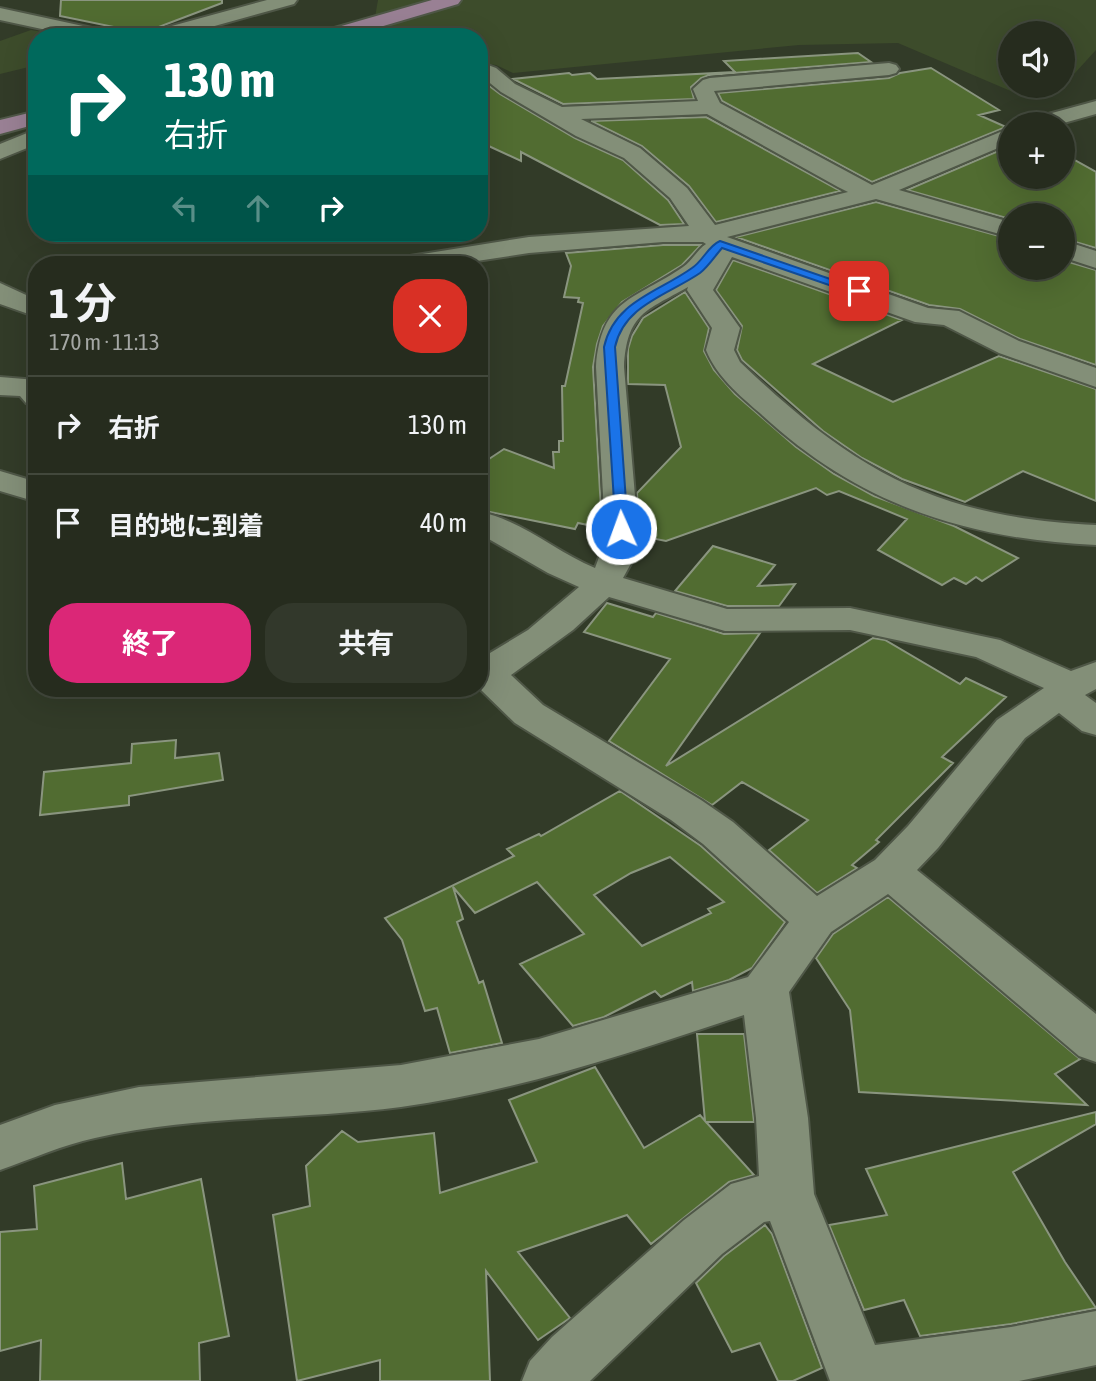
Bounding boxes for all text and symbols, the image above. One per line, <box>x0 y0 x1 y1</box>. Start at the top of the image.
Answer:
map controls <box>998 21 1075 280</box>
button: sound <box>998 21 1075 98</box>
text: 130 m <box>164 51 275 107</box>
icon: right <box>49 56 140 147</box>
button: + <box>998 112 1075 189</box>
text: 右折 <box>164 116 228 153</box>
icon: left <box>166 189 204 227</box>
icon: ahead <box>239 189 277 227</box>
icon: right <box>312 189 350 227</box>
button: − <box>998 203 1075 280</box>
pin <box>829 261 889 321</box>
icon: arrive <box>840 272 878 310</box>
text: 1 分 <box>49 279 117 327</box>
button: close <box>393 279 467 353</box>
text: 170 m · 11:13 <box>49 329 160 355</box>
icon: right <box>49 406 87 444</box>
text: 130 m <box>408 410 467 440</box>
text: 右折 <box>108 413 160 443</box>
position arrow <box>584 492 658 566</box>
icon: arrive <box>49 504 87 542</box>
text: 40 m <box>420 508 467 538</box>
text: 目的地に到着 <box>108 511 264 541</box>
button: 終了 <box>49 603 251 683</box>
button: 共有 <box>265 603 467 683</box>

